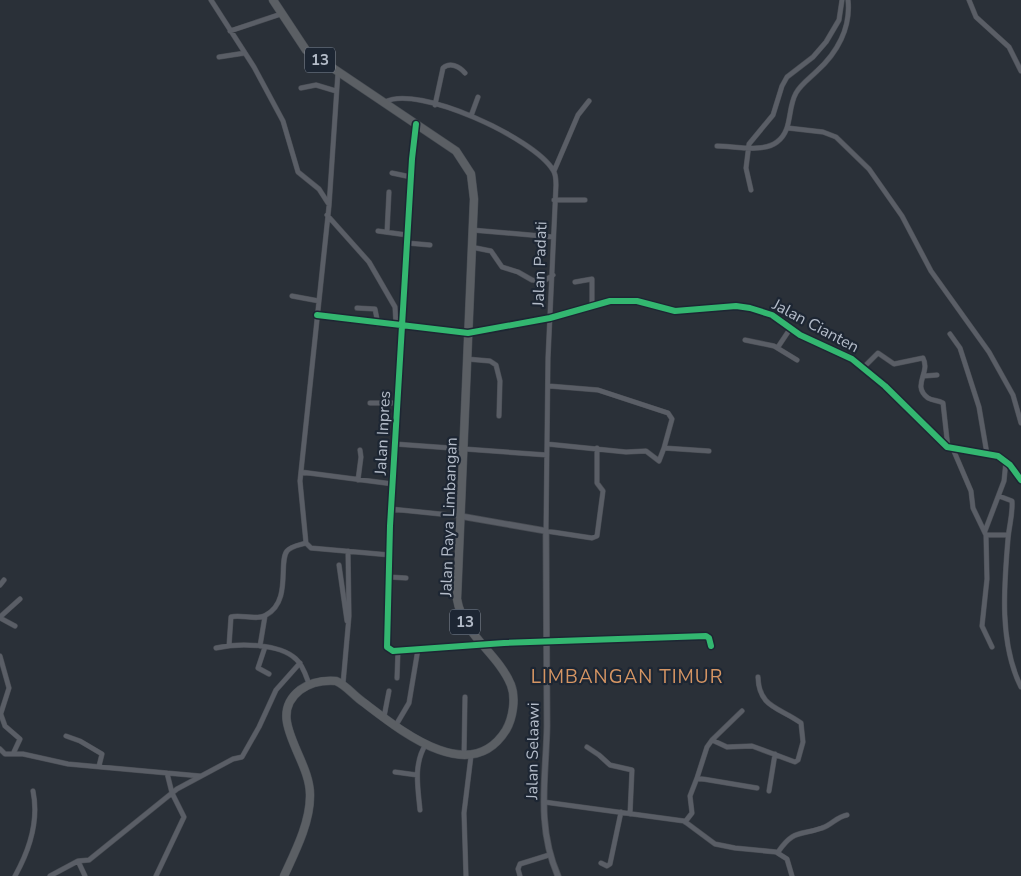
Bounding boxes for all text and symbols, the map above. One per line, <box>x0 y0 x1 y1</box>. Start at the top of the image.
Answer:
road number: 13 <box>305 48 335 72</box>
street label: Jalan Padati <box>527 221 552 308</box>
street label: Jalan Cianten <box>767 293 863 358</box>
street label: Jalan Inpres <box>370 390 396 477</box>
street label: Jalan Raya Limbangan <box>435 437 463 598</box>
road number: 13 <box>450 610 480 634</box>
district label: LIMBANGAN TIMUR <box>531 664 723 690</box>
street label: Jalan Selaawi <box>521 702 545 801</box>

